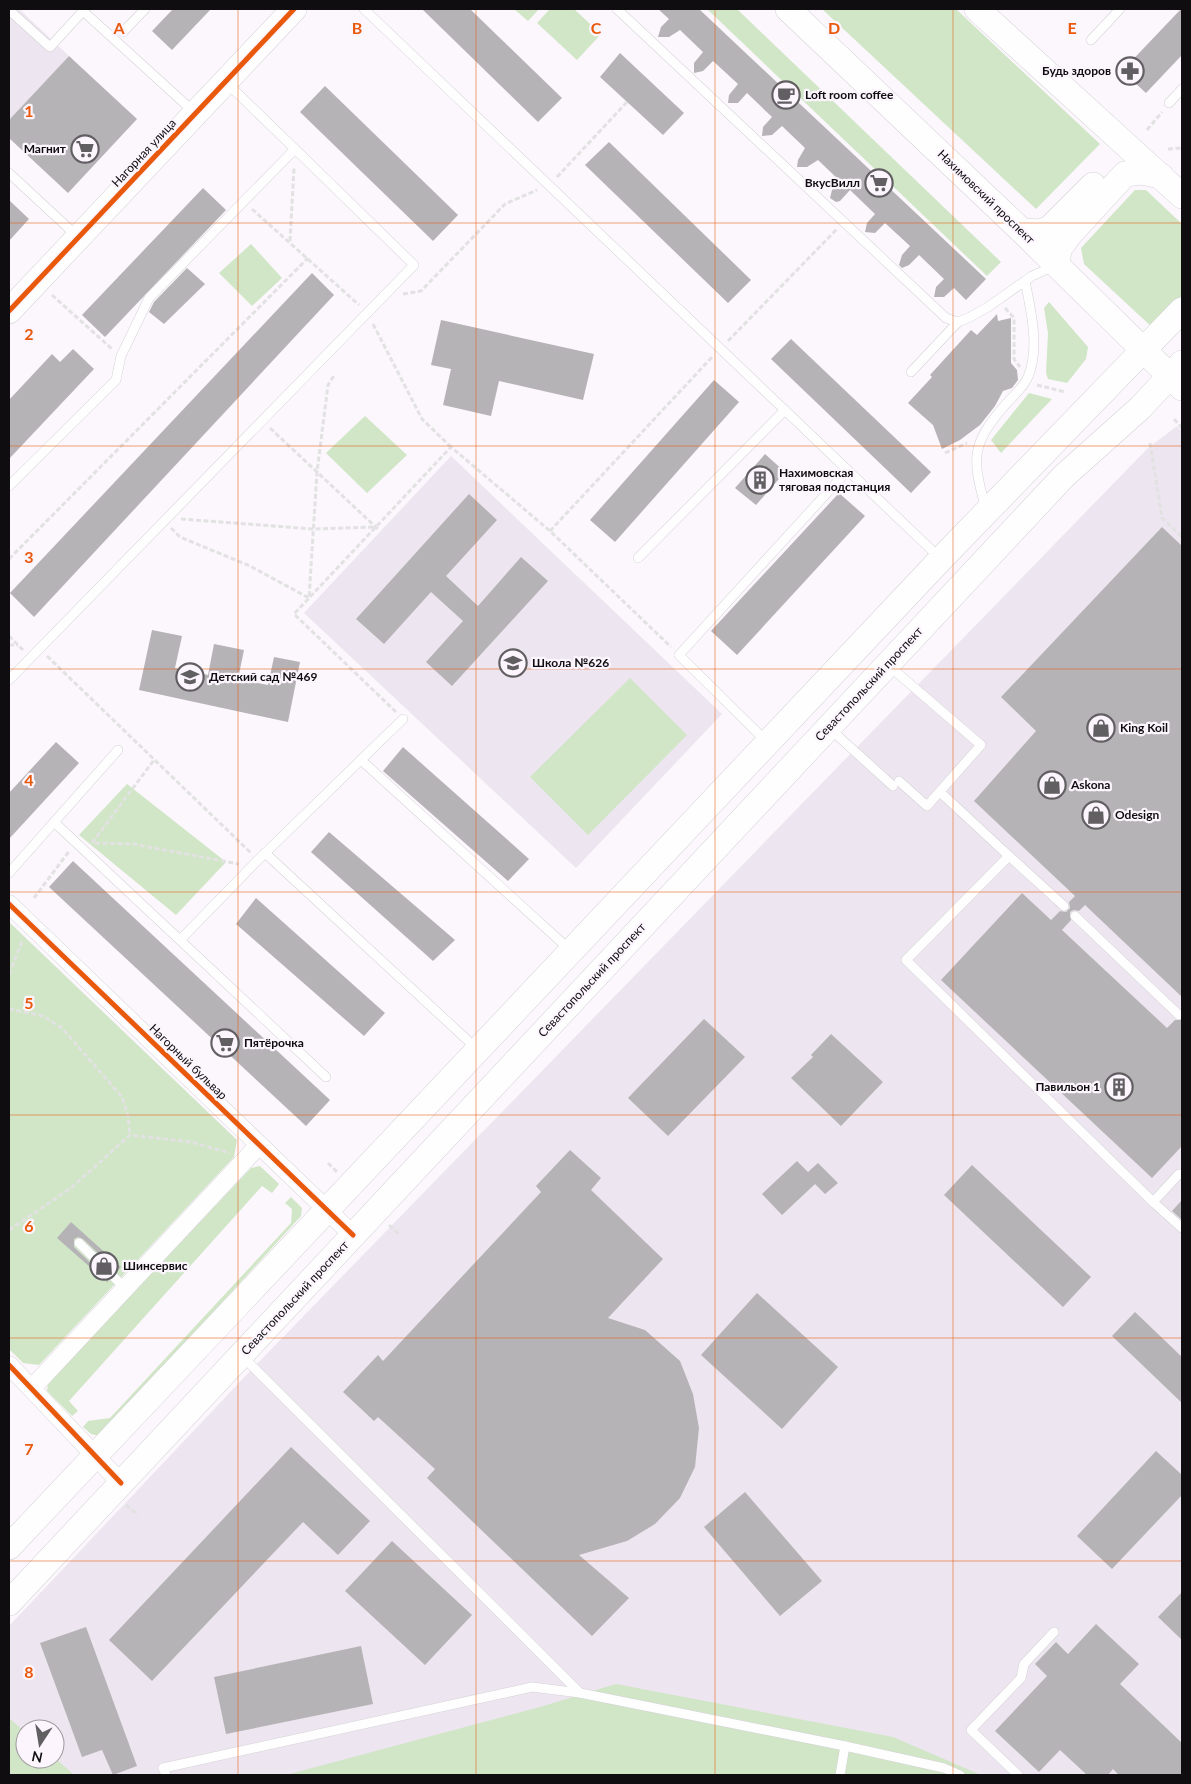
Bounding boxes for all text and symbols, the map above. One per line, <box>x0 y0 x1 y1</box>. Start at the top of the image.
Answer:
text: A <box>112 18 125 37</box>
text: B <box>352 18 362 37</box>
text: C <box>591 18 602 37</box>
text: D <box>828 18 840 37</box>
text: E <box>1067 18 1077 37</box>
pharmacy icon: Будь здоров <box>1115 56 1145 86</box>
place label: Будь здоров <box>1042 63 1111 78</box>
cafe icon: Loft room coffee <box>771 80 801 110</box>
place label: Loft room coffee <box>805 87 894 102</box>
text: 1 <box>24 101 34 120</box>
street label: Нагорная улица <box>108 115 179 190</box>
supermarket icon: Магнит <box>70 134 100 164</box>
place label: Магнит <box>24 141 67 156</box>
street label: Нахимовский проспект <box>935 146 1038 247</box>
supermarket icon: ВкусВилл <box>864 168 894 198</box>
place label: ВкусВилл <box>805 175 860 190</box>
text: 2 <box>24 324 34 343</box>
building icon: Нахимовская тяговая подстанция <box>745 465 775 495</box>
place label: Нахимовская тяговая подстанция <box>779 465 890 494</box>
text: 3 <box>24 547 34 566</box>
street label: Севастопольский проспект <box>812 623 926 744</box>
school or university icon: Школа №626 <box>498 648 528 678</box>
place label: Школа №626 <box>532 655 609 670</box>
school or university icon: Детский сад №469 <box>175 662 205 692</box>
place label: Детский сад №469 <box>209 669 317 684</box>
shop icon: King Koil <box>1086 713 1116 743</box>
place label: King Koil <box>1120 720 1168 735</box>
text: 4 <box>24 770 34 789</box>
shop icon: Askona <box>1037 770 1067 800</box>
place label: Askona <box>1070 777 1110 792</box>
shop icon: Odesign <box>1081 800 1111 830</box>
place label: Odesign <box>1115 807 1159 822</box>
street label: Севастопольский проспект <box>535 919 649 1040</box>
text: 5 <box>24 993 34 1012</box>
street label: Нагорный бульвар <box>146 1021 231 1103</box>
supermarket icon: Пятёрочка <box>210 1028 240 1058</box>
place label: Пятёрочка <box>244 1035 304 1050</box>
building icon: Павильон 1 <box>1104 1072 1134 1102</box>
place label: Павильон 1 <box>1035 1079 1100 1094</box>
text: 6 <box>24 1216 34 1235</box>
street label: Севастопольский проспект <box>238 1237 352 1358</box>
shop icon: Шинсервис <box>89 1251 119 1281</box>
place label: Шинсервис <box>123 1258 188 1273</box>
text: 7 <box>24 1439 34 1458</box>
text: 8 <box>24 1662 34 1681</box>
north arrow <box>15 1719 65 1769</box>
text: N <box>30 1748 44 1767</box>

